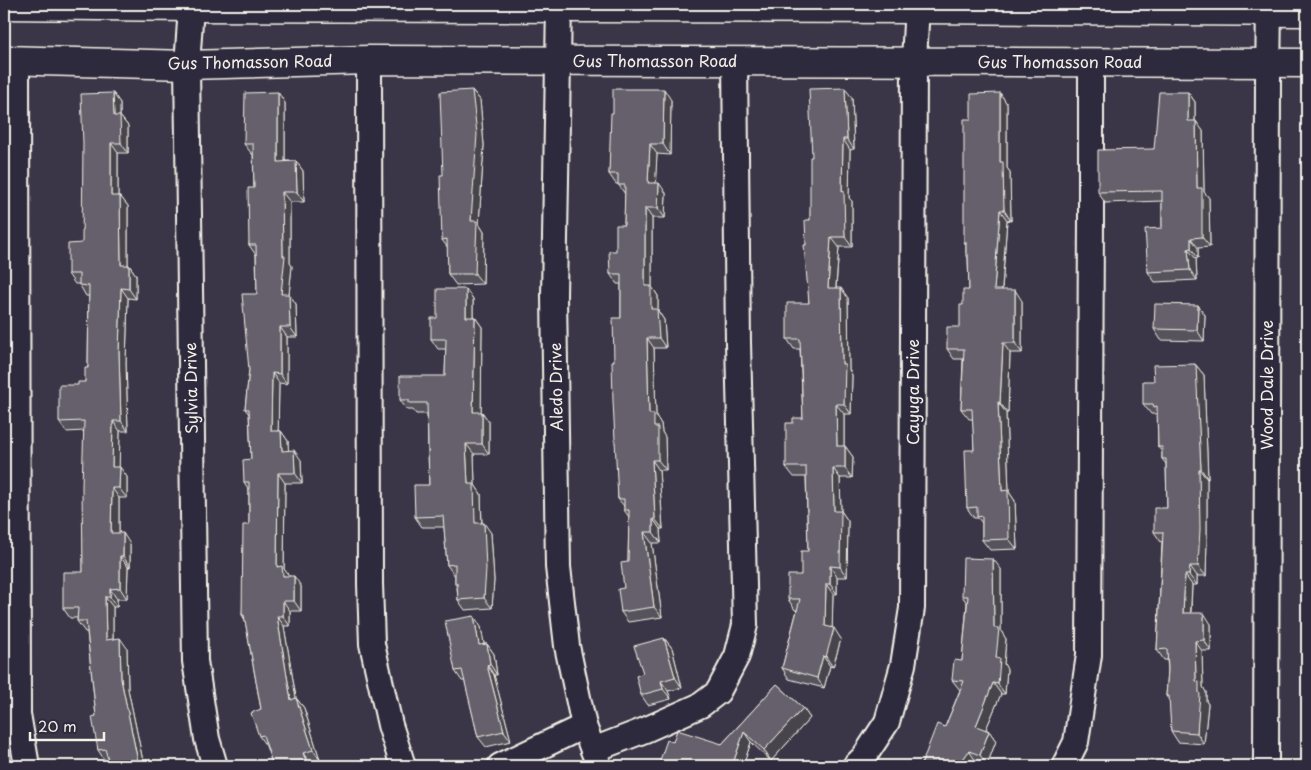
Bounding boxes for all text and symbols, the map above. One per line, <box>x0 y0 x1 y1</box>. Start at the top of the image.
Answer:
street label: Gus Thomasson Road <box>167 48 333 74</box>
street label: Gus Thomasson Road <box>573 48 737 72</box>
street label: Gus Thomasson Road <box>978 49 1142 73</box>
street label: Wood Dale Drive <box>1254 320 1278 450</box>
street label: Cayuga Drive <box>900 339 924 445</box>
street label: Sylvia Drive <box>177 342 203 434</box>
street label: Aledo Drive <box>542 342 568 432</box>
scale bar <box>30 710 104 742</box>
text: 20 m <box>38 714 77 737</box>

